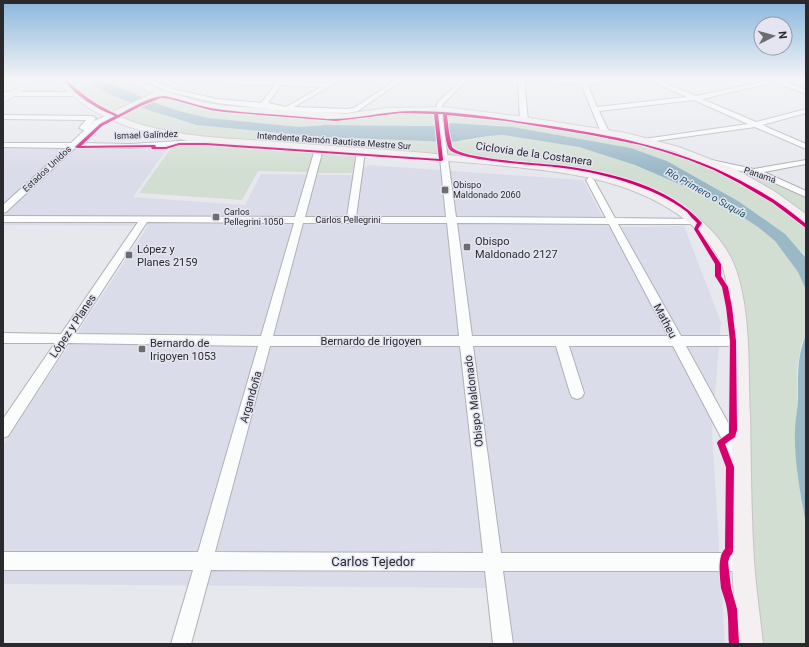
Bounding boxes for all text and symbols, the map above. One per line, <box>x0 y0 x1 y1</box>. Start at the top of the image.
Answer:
north arrow <box>753 16 793 56</box>
text: N <box>776 30 789 40</box>
street label: Ismael Galíndez <box>114 129 179 141</box>
street label: Intendente Ramón Bautista Mestre Sur <box>257 131 411 151</box>
street label: Ciclovia de la Costanera <box>475 139 593 169</box>
street label: Estados Unidos <box>21 144 74 194</box>
street label: Panamá <box>743 165 777 185</box>
water label: Río Primero o Suquía <box>664 166 748 220</box>
place label: Obispo Maldonado 2060 <box>453 180 521 200</box>
marker: Obispo Maldonado 2060 <box>440 185 450 195</box>
place label: Carlos Pellegrini 1050 <box>224 207 283 227</box>
marker: Carlos Pellegrini 1050 <box>211 212 221 222</box>
street label: Carlos Pellegrini <box>316 215 381 225</box>
place label: Obispo Maldonado 2127 <box>475 235 558 261</box>
marker: Obispo Maldonado 2127 <box>462 242 472 252</box>
place label: López y Planes 2159 <box>137 243 198 269</box>
marker: López y Planes 2159 <box>124 250 134 260</box>
street label: López y Planes <box>47 292 99 360</box>
street label: Matheu <box>651 302 679 340</box>
street label: Bernardo de Irigoyen <box>321 335 421 348</box>
place label: Bernardo de Irigoyen 1053 <box>150 337 216 363</box>
marker: Bernardo de Irigoyen 1053 <box>137 344 147 354</box>
street label: Obispo Maldonado <box>462 354 486 448</box>
street label: Argandoña <box>237 369 265 425</box>
street label: Carlos Tejedor <box>331 554 415 569</box>

